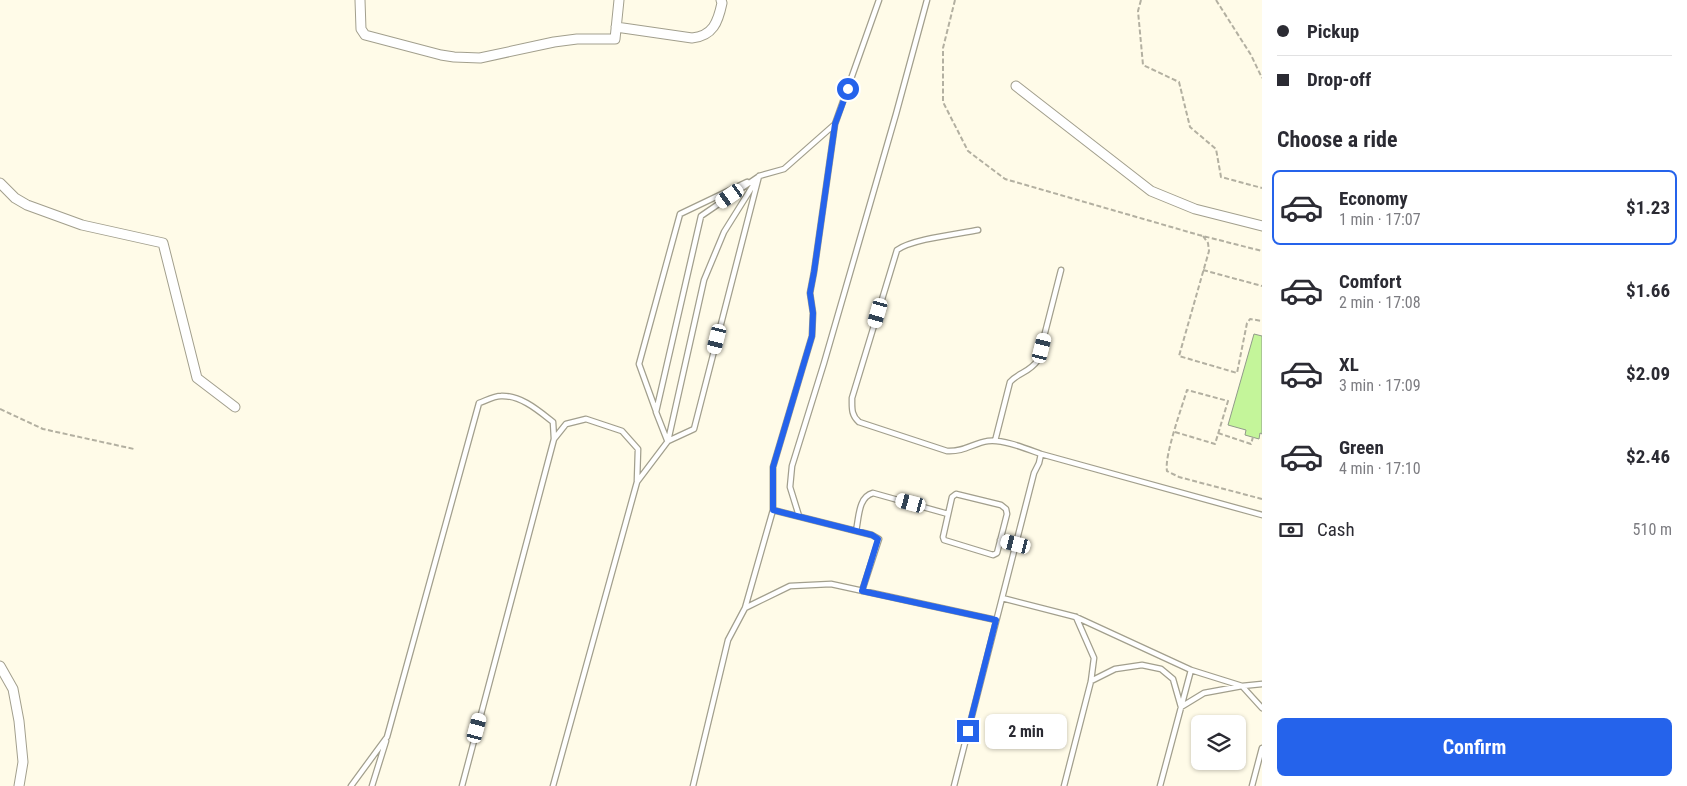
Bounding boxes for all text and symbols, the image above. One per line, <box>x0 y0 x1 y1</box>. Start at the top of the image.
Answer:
text: Pickup <box>1307 20 1359 43</box>
text: Drop-off <box>1307 68 1371 91</box>
route start <box>837 78 859 100</box>
text: Choose a ride <box>1277 127 1398 152</box>
car <box>713 181 746 211</box>
icon: car <box>1279 185 1324 230</box>
text: Economy <box>1339 187 1408 210</box>
text: $1.23 <box>1626 196 1670 219</box>
text: 1 min · 17:07 <box>1339 210 1421 229</box>
icon: car <box>1279 268 1324 313</box>
text: Comfort <box>1339 270 1402 293</box>
text: $1.66 <box>1626 279 1670 302</box>
text: 2 min · 17:08 <box>1339 293 1421 312</box>
car <box>866 297 889 329</box>
car <box>706 323 727 355</box>
car <box>1031 332 1052 364</box>
icon: car <box>1279 351 1324 396</box>
text: XL <box>1339 353 1359 376</box>
text: $2.09 <box>1626 362 1670 385</box>
text: 3 min · 17:09 <box>1339 376 1421 395</box>
icon: car <box>1279 434 1324 479</box>
text: Green <box>1339 436 1384 459</box>
text: $2.46 <box>1626 445 1670 468</box>
text: 4 min · 17:10 <box>1339 459 1421 478</box>
car <box>894 492 927 514</box>
icon: cash <box>1277 516 1305 544</box>
text: Cash <box>1317 518 1355 541</box>
text: 510 m <box>1633 520 1672 539</box>
car <box>999 533 1032 555</box>
car <box>465 712 488 744</box>
callout: 2 min <box>986 714 1068 748</box>
map controls <box>1191 715 1246 770</box>
button: layers <box>1191 715 1246 770</box>
button: Confirm <box>1277 718 1672 776</box>
route end <box>957 720 979 742</box>
text: 2 min <box>1008 722 1044 741</box>

